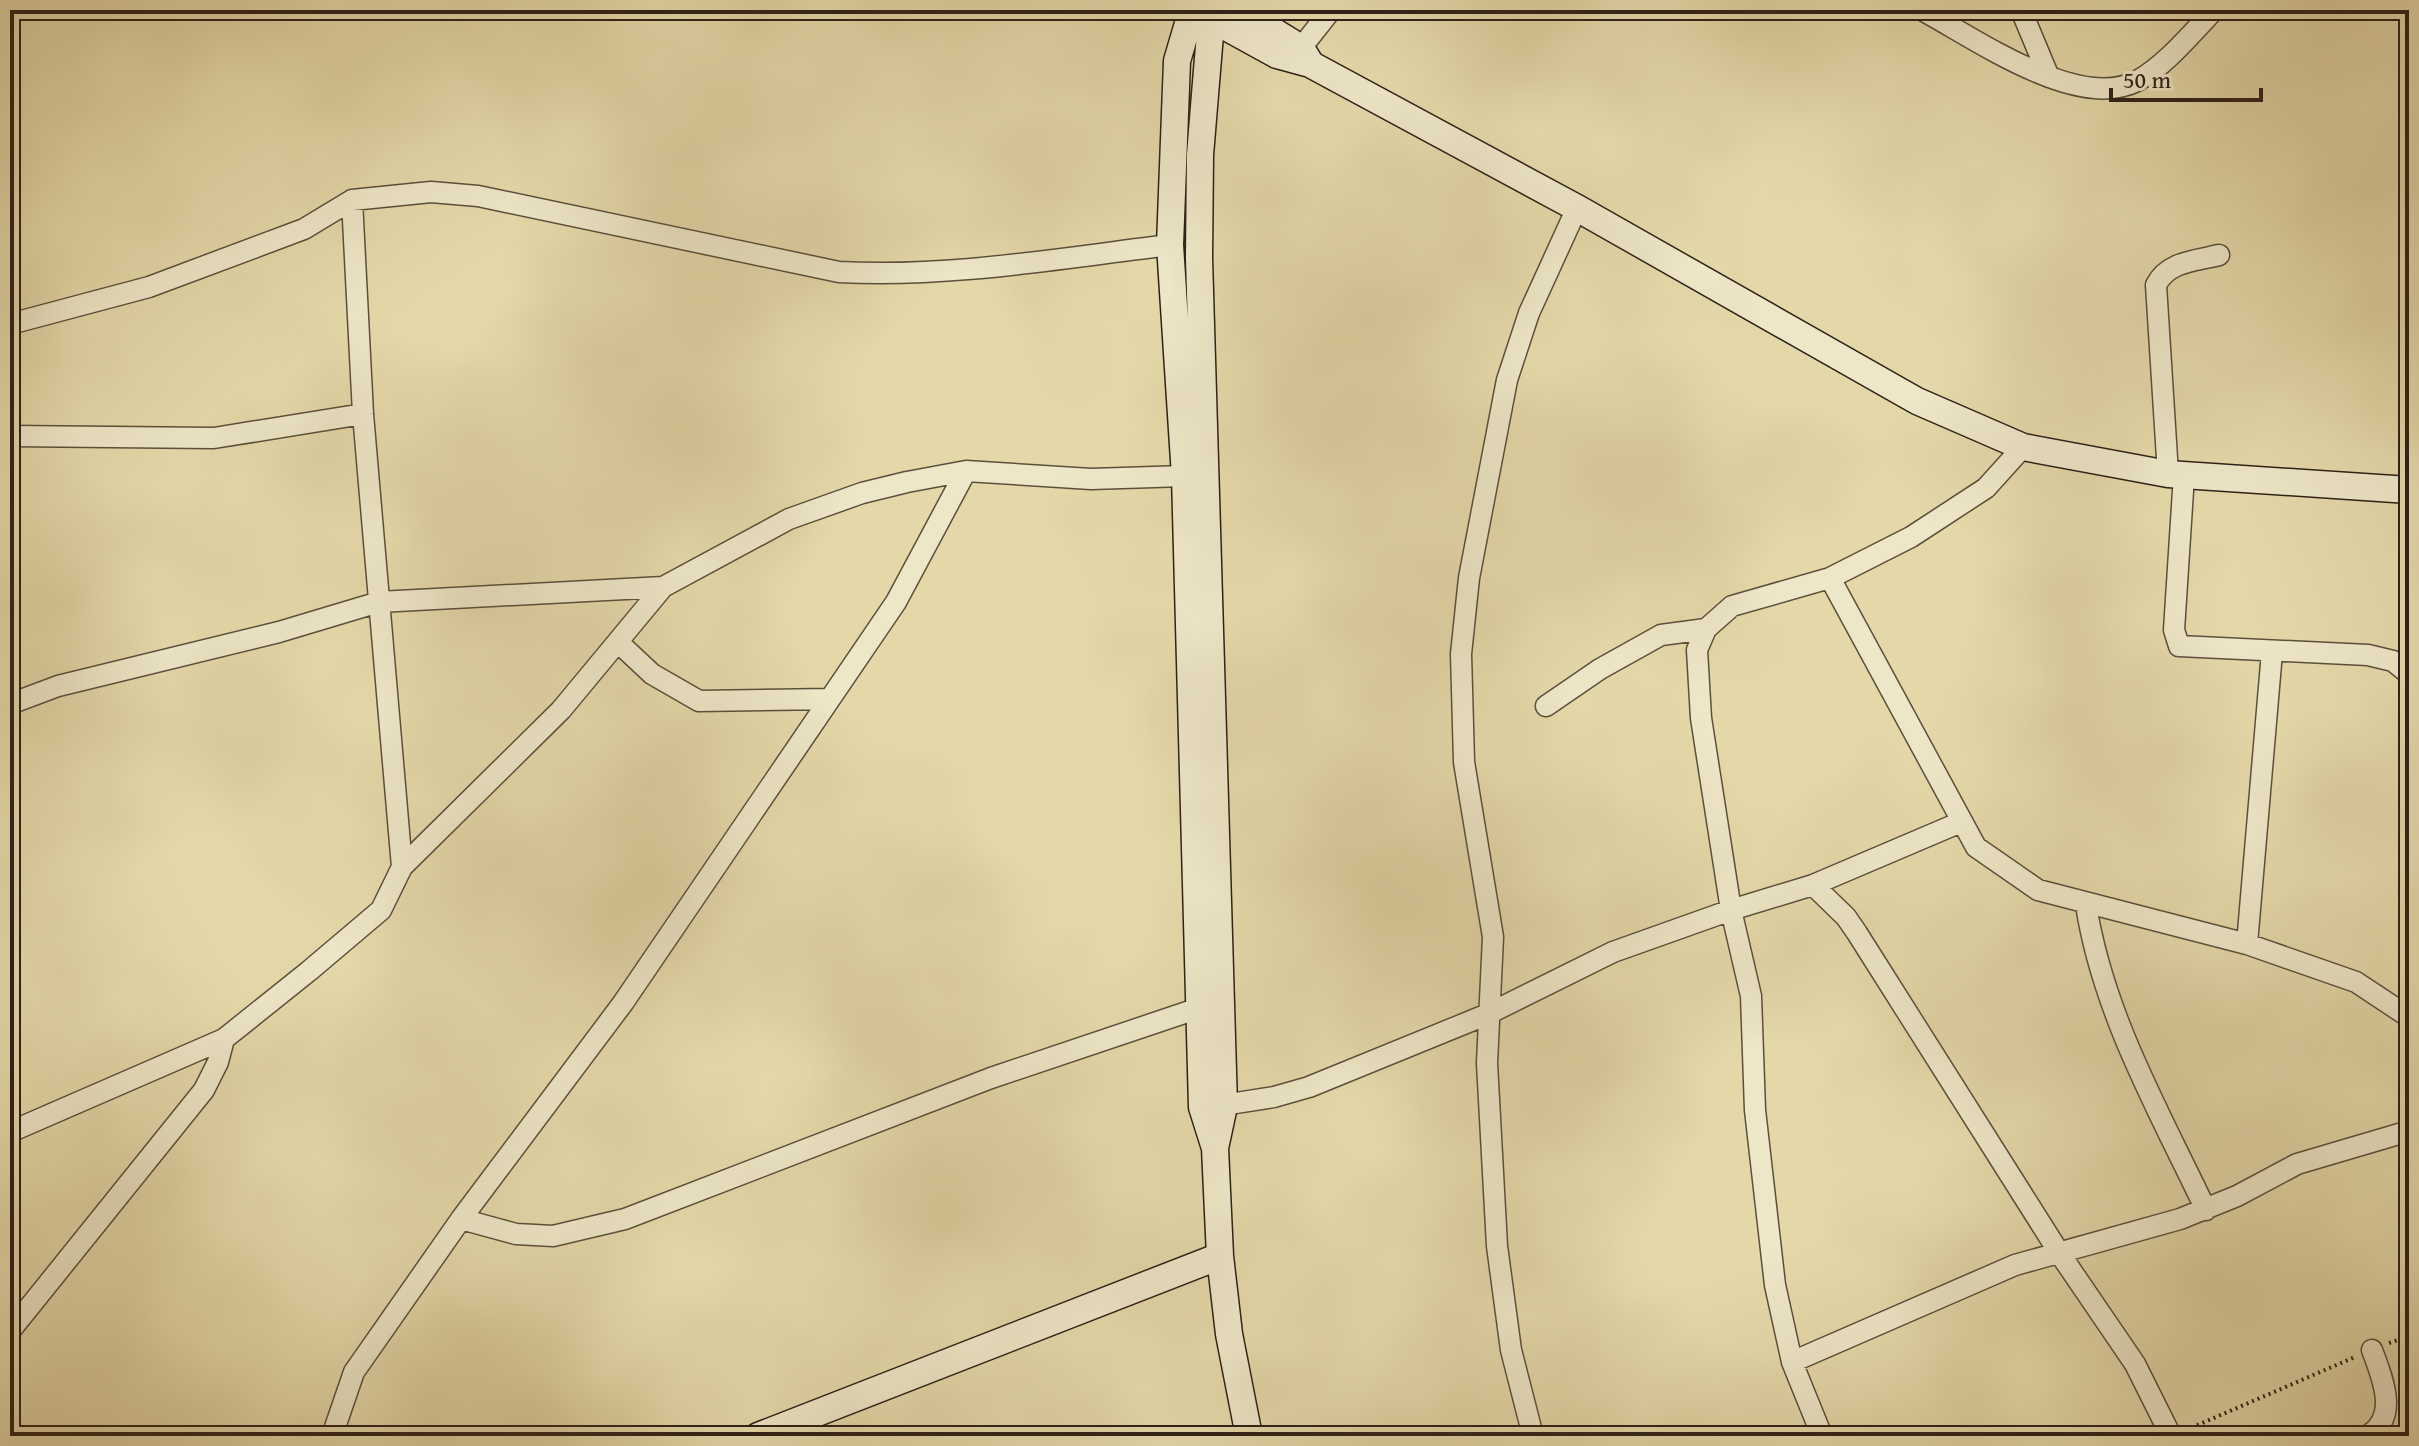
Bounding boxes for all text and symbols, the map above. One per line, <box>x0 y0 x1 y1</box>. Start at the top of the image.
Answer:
scale bar <box>2111 52 2261 102</box>
text: 50 m <box>2123 62 2171 97</box>

